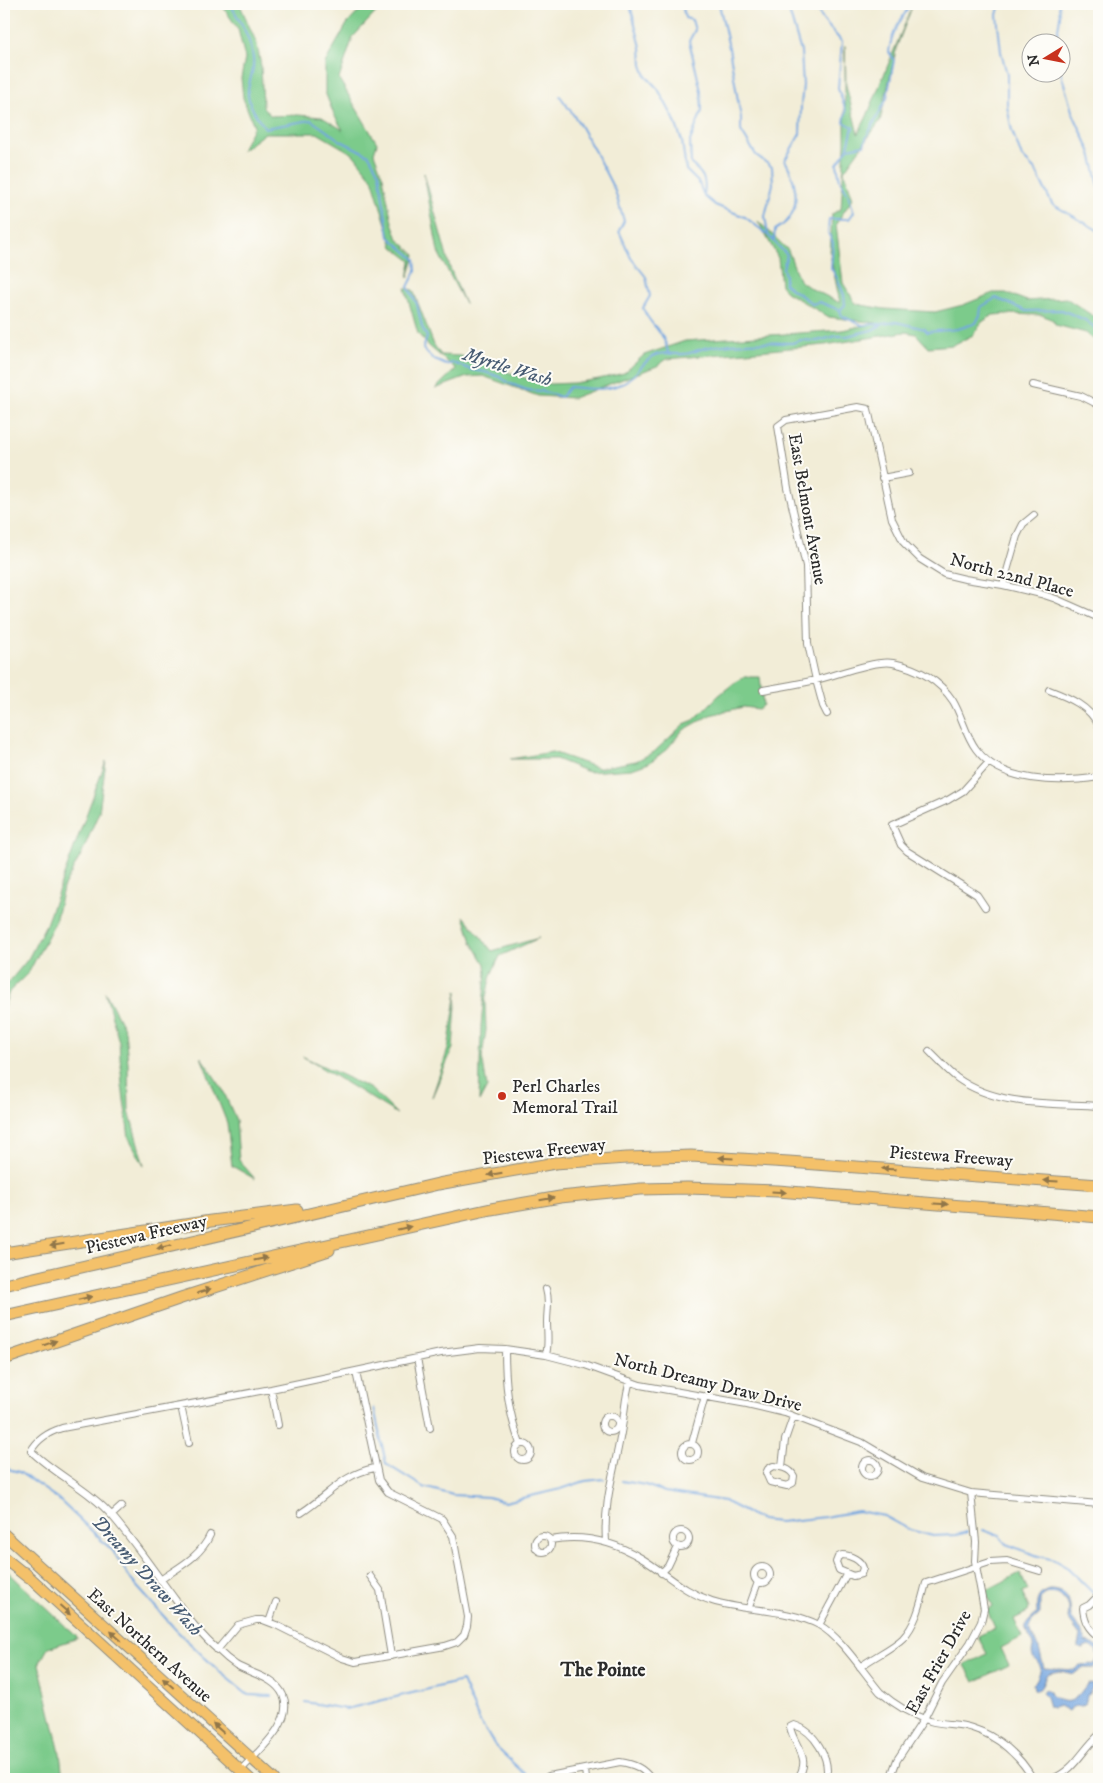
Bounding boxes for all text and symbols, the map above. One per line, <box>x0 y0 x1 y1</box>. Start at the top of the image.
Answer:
north arrow <box>1020 32 1070 82</box>
text: N <box>1024 52 1044 67</box>
water label: Myrtle Wash <box>459 342 555 392</box>
street label: East Belmont Avenue <box>783 432 831 587</box>
street label: North 22nd Place <box>947 549 1076 603</box>
place label: Perl Charles Memoral Trail <box>512 1076 618 1119</box>
marker: Perl Charles Memoral Trail <box>496 1090 508 1102</box>
street label: Piestewa Freeway <box>481 1133 607 1170</box>
street label: Piestewa Freeway <box>888 1142 1014 1172</box>
one-way arrow <box>718 1154 734 1162</box>
one-way arrow <box>880 1165 896 1173</box>
one-way arrow <box>487 1170 503 1178</box>
one-way arrow <box>1042 1177 1058 1185</box>
one-way arrow <box>771 1188 787 1196</box>
one-way arrow <box>539 1194 555 1202</box>
one-way arrow <box>933 1201 949 1209</box>
street label: Piestewa Freeway <box>83 1210 210 1260</box>
one-way arrow <box>397 1224 412 1232</box>
one-way arrow <box>49 1241 65 1249</box>
one-way arrow <box>157 1243 172 1251</box>
one-way arrow <box>254 1254 270 1262</box>
one-way arrow <box>196 1287 211 1294</box>
one-way arrow <box>78 1293 94 1301</box>
one-way arrow <box>43 1339 58 1347</box>
street label: North Dreamy Draw Drive <box>611 1349 804 1417</box>
water label: Dreamy Draw Wash <box>87 1511 207 1641</box>
street label: East Northern Avenue <box>82 1584 216 1708</box>
one-way arrow <box>58 1604 70 1616</box>
street label: East Frier Drive <box>901 1607 977 1718</box>
one-way arrow <box>110 1630 122 1642</box>
district label: The Pointe <box>560 1659 646 1682</box>
one-way arrow <box>162 1678 175 1689</box>
one-way arrow <box>212 1722 225 1733</box>

